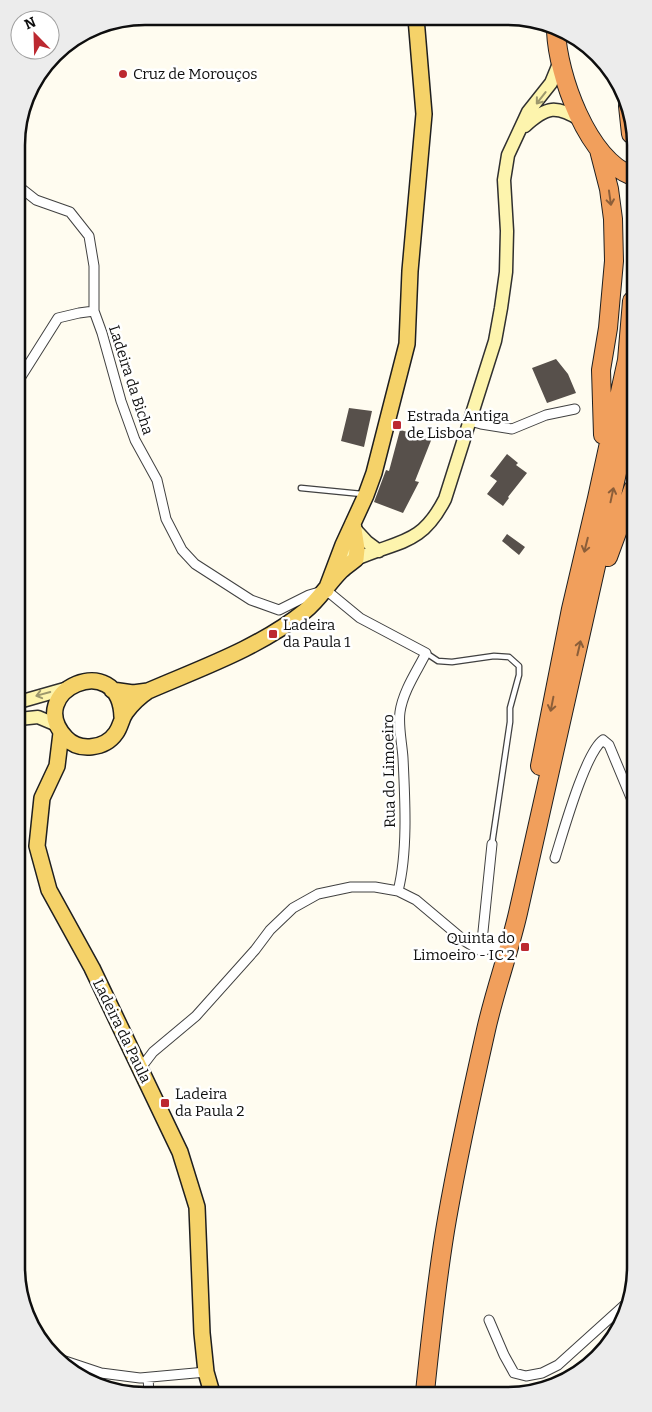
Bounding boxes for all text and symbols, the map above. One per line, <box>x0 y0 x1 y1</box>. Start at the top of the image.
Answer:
north arrow <box>10 10 60 60</box>
text: N <box>22 13 39 33</box>
place label: Cruz de Morouços <box>133 65 257 83</box>
marker: Cruz de Morouços <box>117 68 129 80</box>
one-way arrow <box>535 91 546 104</box>
one-way arrow <box>605 190 615 206</box>
street label: Ladeira da Bicha <box>105 323 157 437</box>
place label: Estrada Antiga de Lisboa <box>407 407 509 442</box>
marker: Estrada Antiga de Lisboa <box>391 419 403 431</box>
one-way arrow <box>608 487 618 503</box>
one-way arrow <box>581 536 590 552</box>
place label: Ladeira da Paula 1 <box>283 616 350 651</box>
marker: Ladeira da Paula 1 <box>267 628 279 640</box>
one-way arrow <box>575 640 584 656</box>
one-way arrow <box>35 690 51 700</box>
one-way arrow <box>547 695 556 711</box>
street label: Rua do Limoeiro <box>379 714 399 828</box>
place label: Quinta do Limoeiro - IC 2 <box>413 929 515 964</box>
marker: Quinta do Limoeiro - IC 2 <box>519 941 531 953</box>
street label: Ladeira da Paula <box>89 976 155 1086</box>
place label: Ladeira da Paula 2 <box>175 1085 244 1120</box>
marker: Ladeira da Paula 2 <box>159 1097 171 1109</box>

